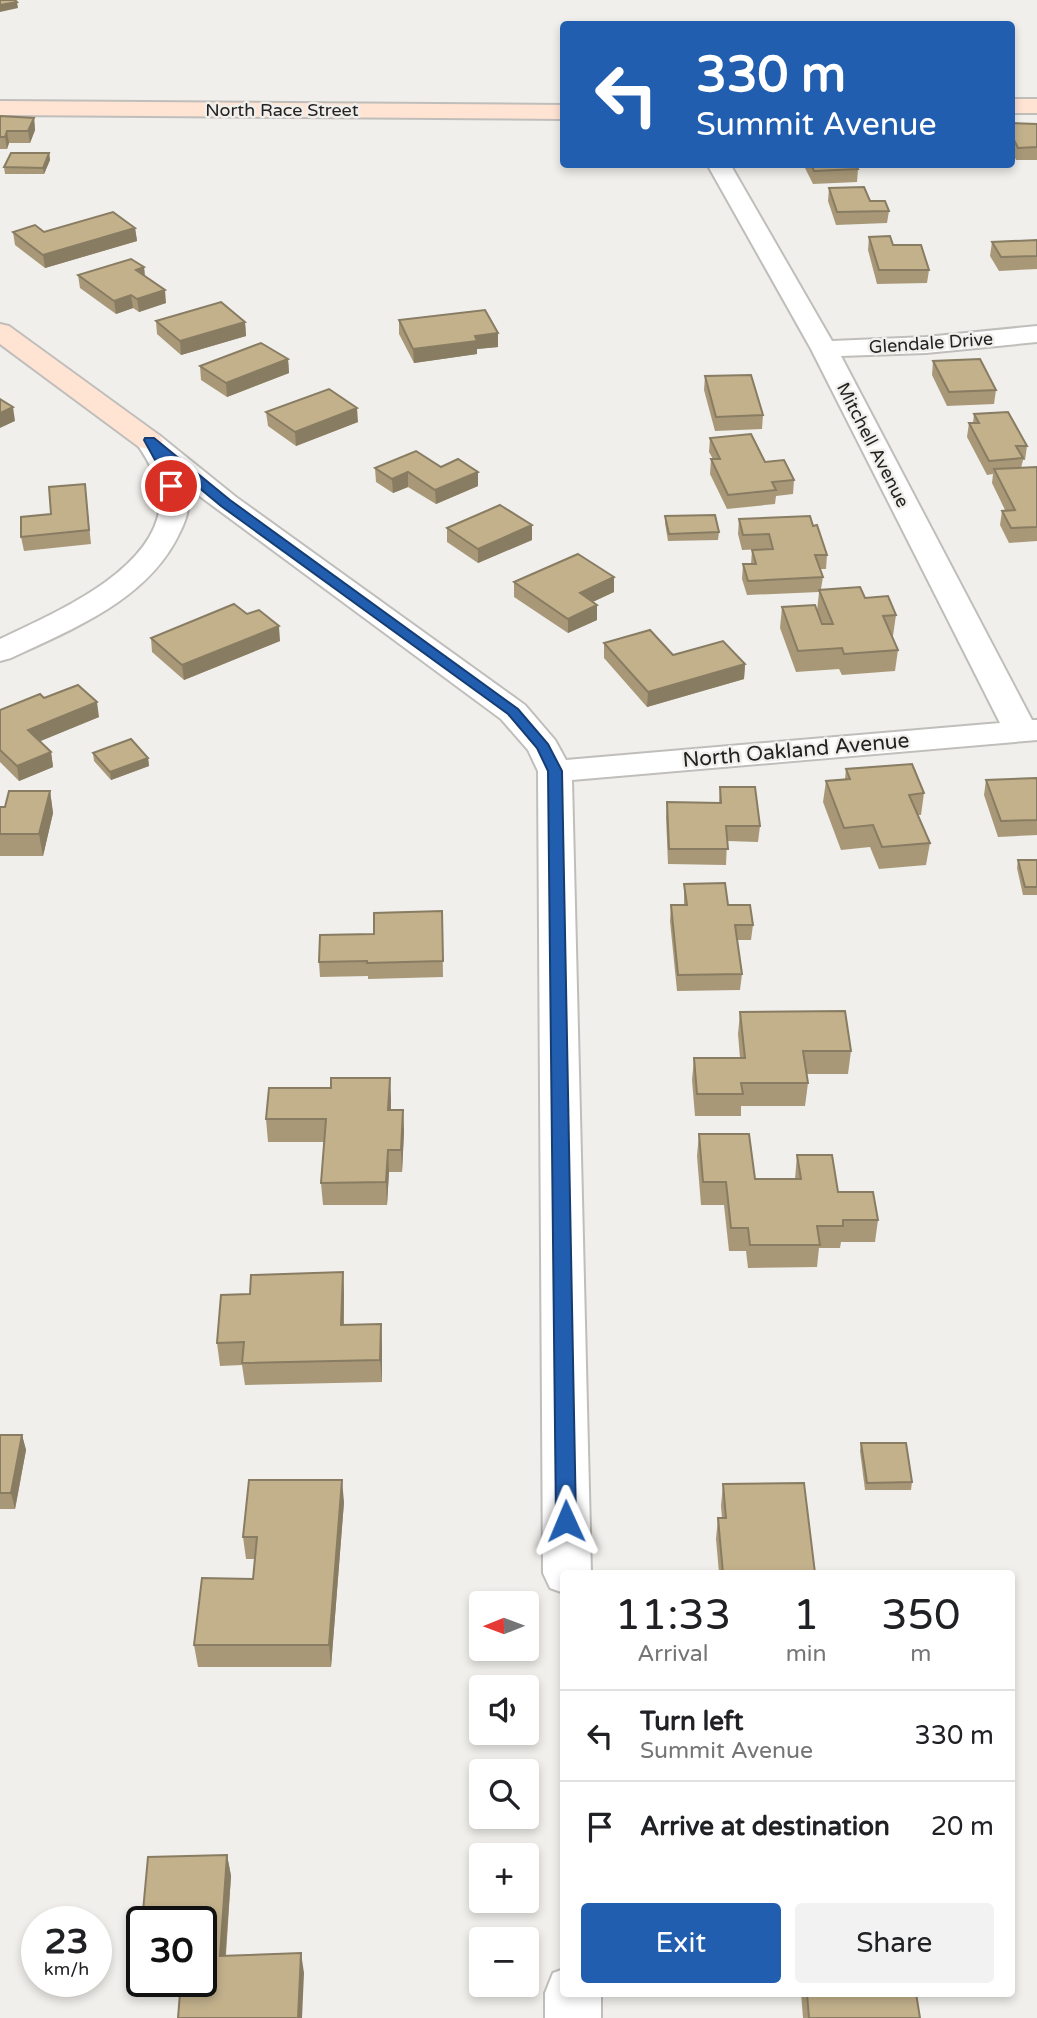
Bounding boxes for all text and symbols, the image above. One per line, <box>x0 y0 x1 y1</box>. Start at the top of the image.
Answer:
text: 330 m <box>696 46 846 105</box>
icon: left <box>581 49 672 140</box>
street label: North Race Street <box>205 99 359 121</box>
text: Summit Avenue <box>696 106 937 144</box>
street label: Glendale Drive <box>868 328 994 358</box>
street label: Mitchell Avenue <box>832 379 914 511</box>
pin <box>141 456 201 516</box>
icon: arrive <box>152 467 190 505</box>
street label: North Oakland Avenue <box>682 728 911 773</box>
position arrow <box>529 1484 603 1558</box>
text: 11:33 <box>615 1590 731 1641</box>
text: 1 <box>793 1590 819 1641</box>
text: 350 <box>881 1590 960 1641</box>
north arrow <box>469 1591 539 1661</box>
map controls <box>469 1591 539 1997</box>
text: Arrival <box>637 1640 708 1668</box>
text: min <box>786 1640 827 1668</box>
text: m <box>910 1640 931 1668</box>
button: sound <box>469 1675 539 1745</box>
text: Turn left <box>640 1706 743 1737</box>
icon: left <box>581 1717 619 1755</box>
text: 330 m <box>914 1720 994 1751</box>
text: Summit Avenue <box>640 1737 813 1765</box>
button: search <box>469 1759 539 1829</box>
icon: arrive <box>581 1808 619 1846</box>
text: Arrive at destination <box>640 1811 890 1842</box>
text: 20 m <box>931 1811 994 1842</box>
button: + <box>469 1843 539 1913</box>
button: Exit <box>581 1903 781 1983</box>
button: Share <box>795 1903 994 1983</box>
speed limit sign: 30 <box>126 1906 217 1997</box>
text: 23 <box>45 1921 88 1963</box>
button: − <box>469 1927 539 1997</box>
text: km/h <box>44 1958 89 1980</box>

